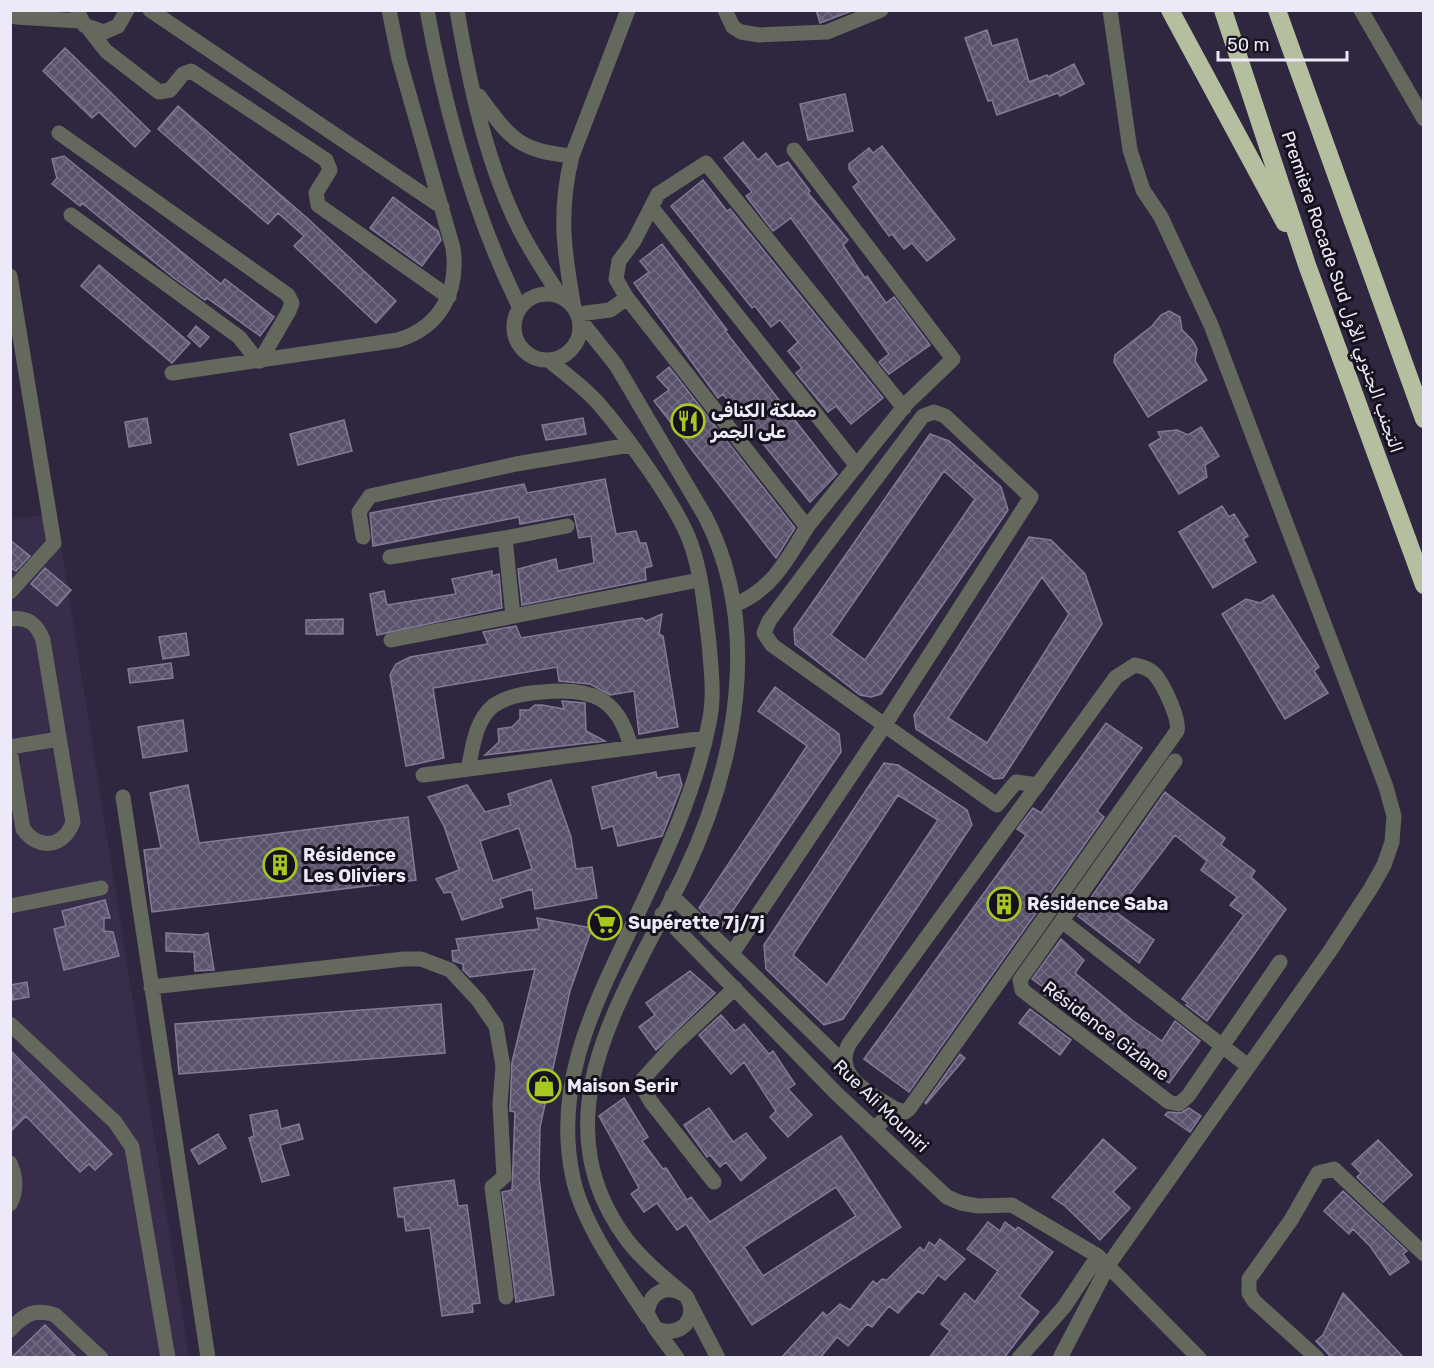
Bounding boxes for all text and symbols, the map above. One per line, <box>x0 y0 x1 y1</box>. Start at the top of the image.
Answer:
scale bar <box>1218 24 1347 62</box>
text: 50 m <box>1227 34 1270 56</box>
street label: Première Rocade Sud التجنب الجنوبي الأول <box>1275 128 1408 456</box>
place label: مملكة الكنافى على الجمر <box>710 400 817 443</box>
restaurant icon: مملكة الكنافى على الجمر <box>670 403 706 439</box>
place label: Résidence Les Oliviers <box>303 844 406 887</box>
building icon: Résidence Les Oliviers <box>262 847 298 883</box>
building icon: Résidence Saba <box>986 886 1022 922</box>
place label: Résidence Saba <box>1027 893 1168 915</box>
supermarket icon: Supérette 7j/7j <box>587 905 623 941</box>
place label: Supérette 7j/7j <box>628 912 765 934</box>
street label: Résidence Gizlane <box>1038 976 1174 1086</box>
street label: Rue Ali Mouniri <box>829 1055 933 1157</box>
shop icon: Maison Serir <box>526 1068 562 1104</box>
place label: Maison Serir <box>567 1075 678 1097</box>

